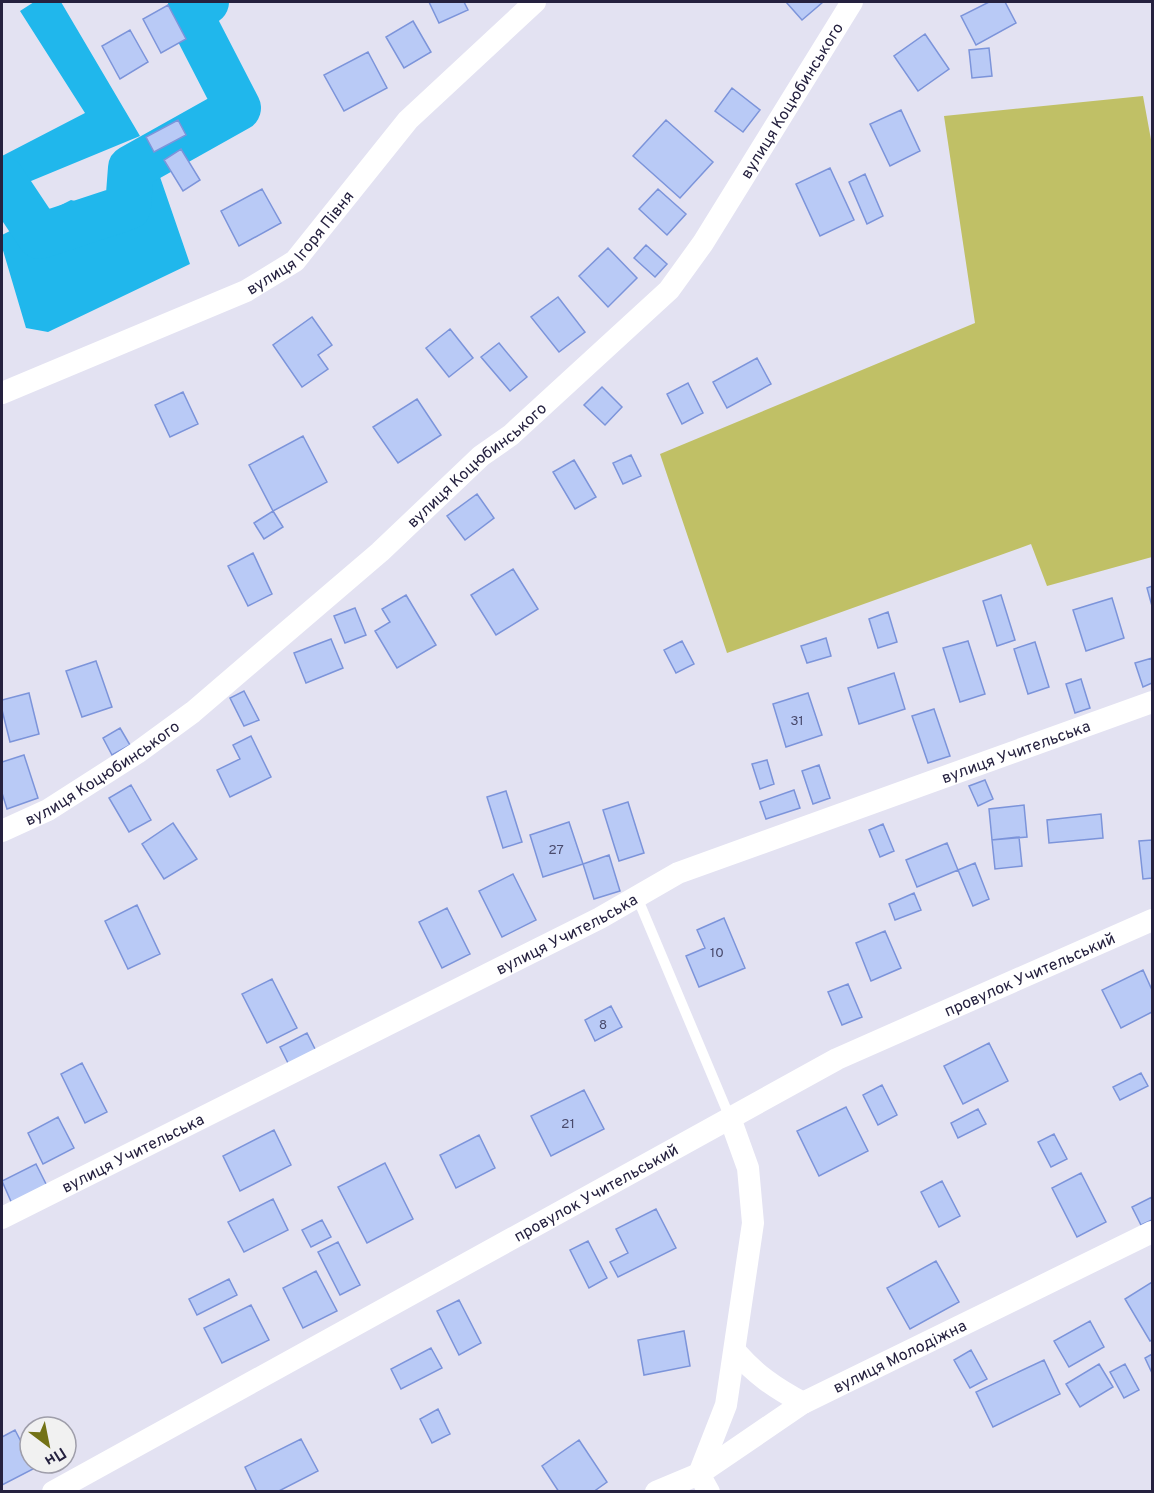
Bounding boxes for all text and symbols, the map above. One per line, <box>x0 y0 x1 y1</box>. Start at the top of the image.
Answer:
street label: вулиця Коцюбинського <box>737 20 849 183</box>
street label: вулиця Ігоря Півня <box>243 188 359 300</box>
street label: вулиця Коцюбинського <box>404 399 552 533</box>
house number: 31 <box>790 713 804 730</box>
street label: вулиця Коцюбинського <box>22 717 184 831</box>
street label: вулиця Учительська <box>939 717 1093 789</box>
house number: 27 <box>548 842 564 859</box>
street label: вулиця Учительська <box>493 890 642 980</box>
street label: провулок Учительський <box>942 929 1119 1022</box>
house number: 10 <box>710 945 724 962</box>
house number: 8 <box>599 1017 607 1034</box>
street label: вулиця Учительська <box>59 1110 208 1198</box>
house number: 21 <box>561 1116 575 1133</box>
street label: провулок Учительський <box>511 1141 682 1247</box>
street label: вулиця Молодіжна <box>830 1316 970 1399</box>
north arrow <box>18 1415 78 1475</box>
text: Пн <box>40 1442 69 1470</box>

